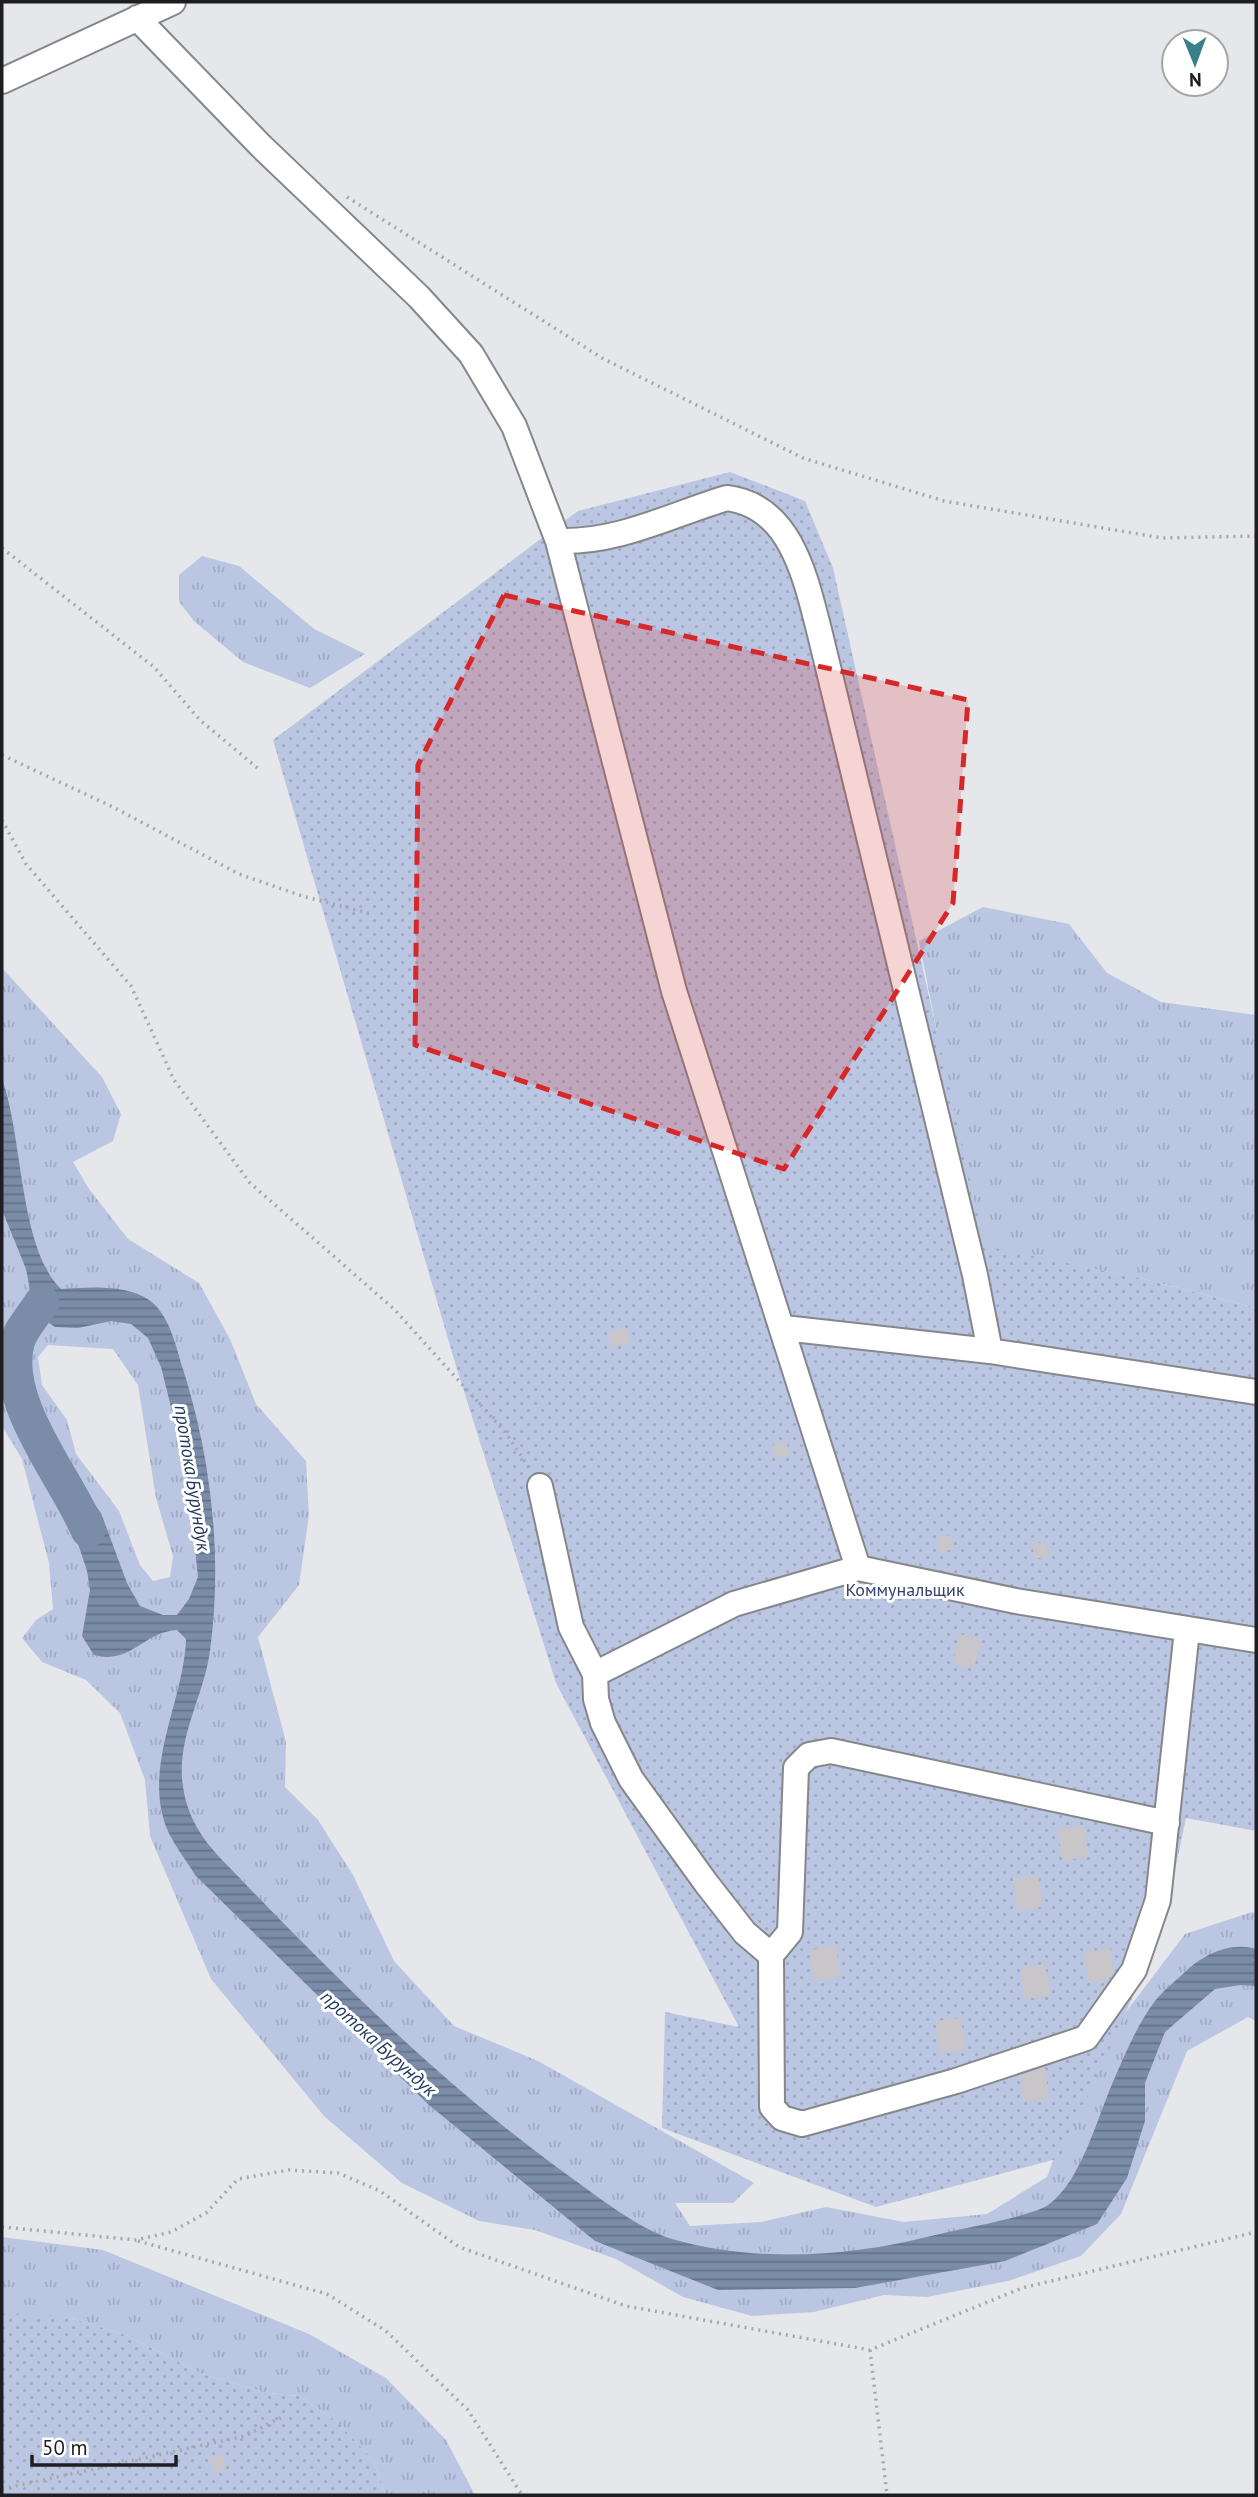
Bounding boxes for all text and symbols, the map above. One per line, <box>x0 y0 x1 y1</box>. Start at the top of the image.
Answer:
north arrow <box>1160 28 1230 98</box>
text: N <box>1189 68 1202 92</box>
water label: протока Бурундук <box>170 1403 217 1554</box>
park label: Коммунальщик <box>845 1578 965 1601</box>
water label: протока Бурундук <box>316 1985 443 2102</box>
scale bar <box>32 2424 175 2468</box>
text: 50 m <box>42 2434 88 2461</box>

